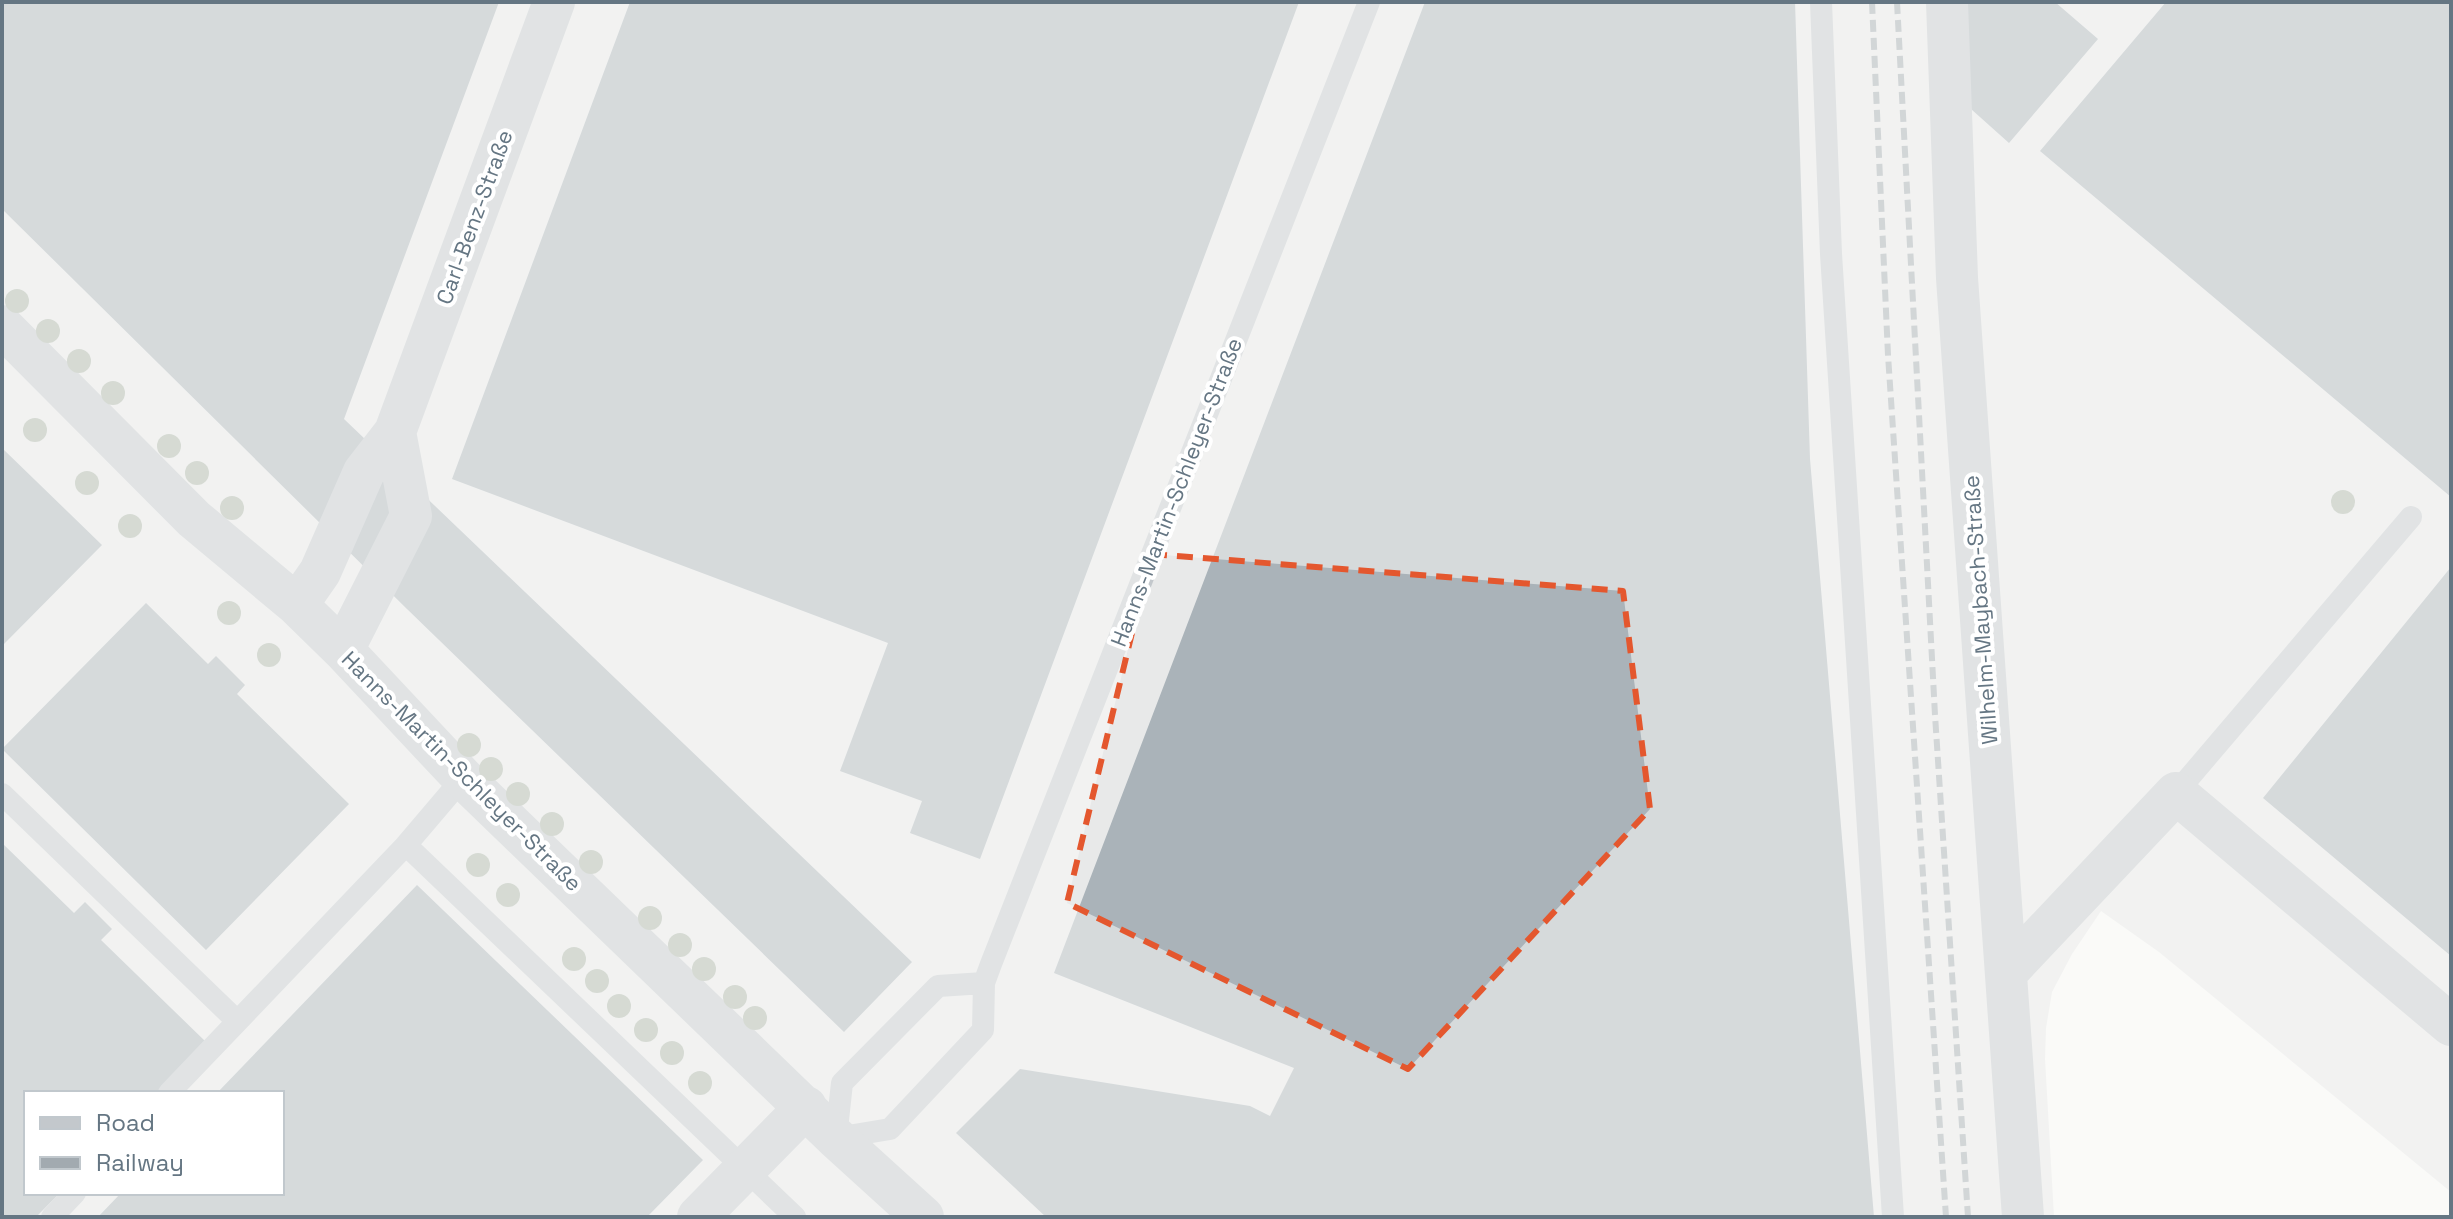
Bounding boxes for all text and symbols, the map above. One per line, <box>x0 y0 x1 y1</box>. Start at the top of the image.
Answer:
street label: Carl-Benz-Straße <box>429 126 519 308</box>
street label: Hanns-Martin-Schleyer-Straße <box>1104 334 1248 650</box>
street label: Wilhelm-Maybach-Straße <box>1957 474 2003 746</box>
street label: Hanns-Martin-Schleyer-Straße <box>336 645 588 897</box>
legend <box>24 1091 284 1195</box>
text: Road <box>96 1107 155 1138</box>
text: Railway <box>96 1147 184 1178</box>

